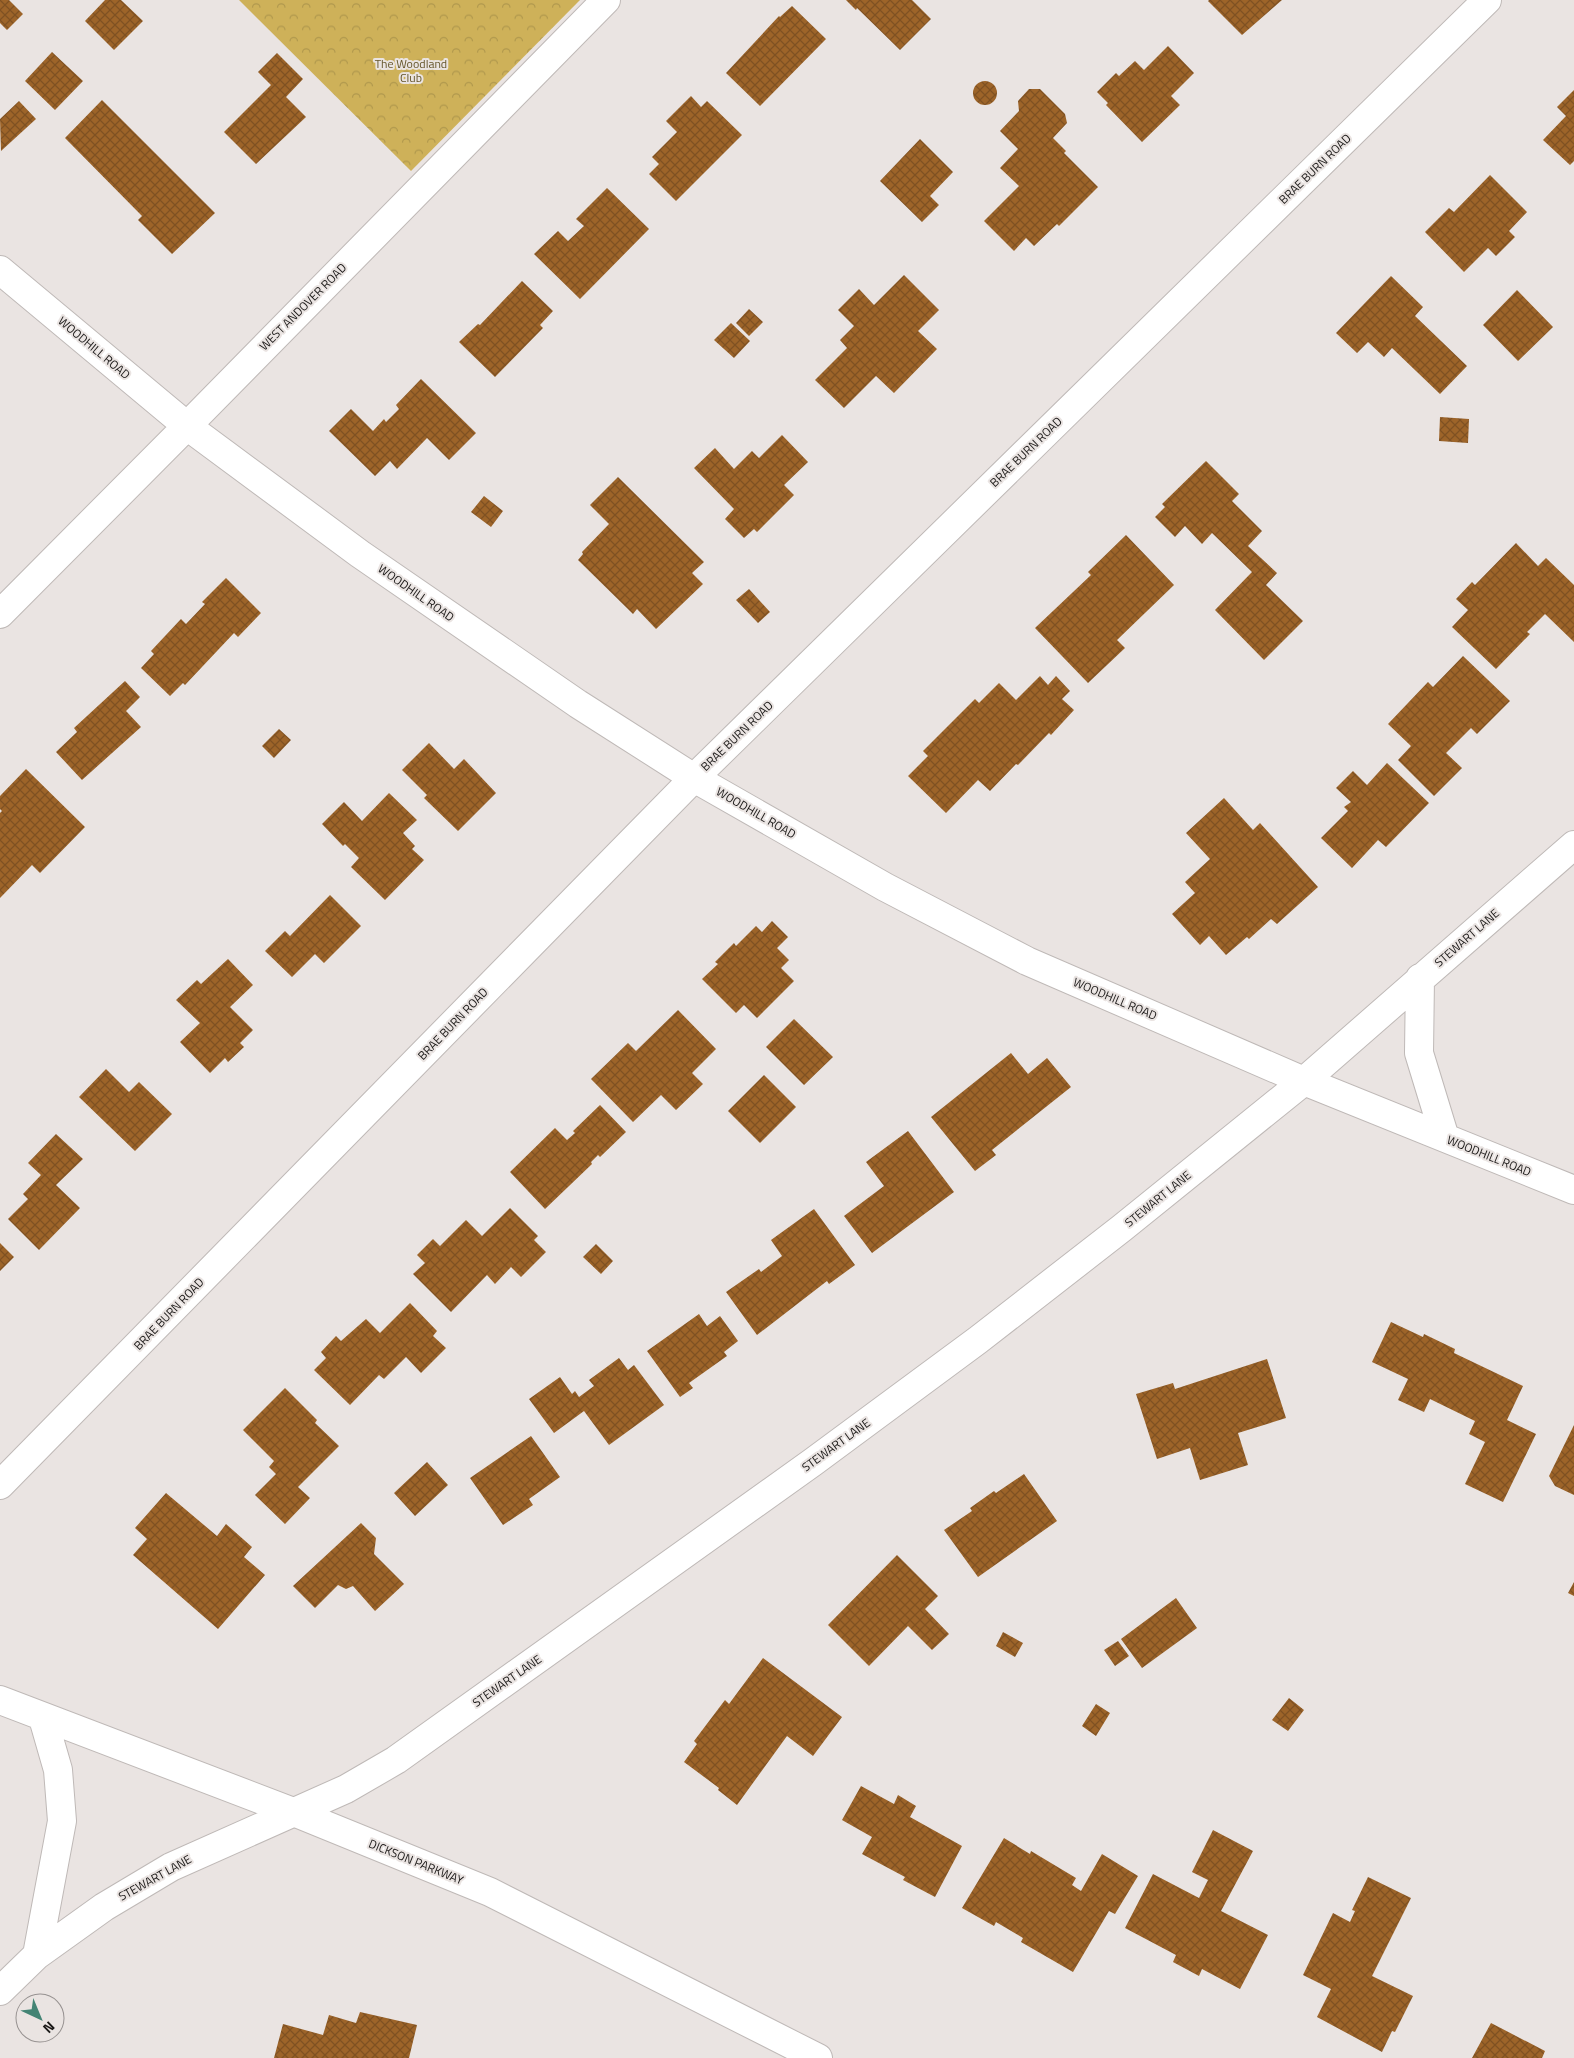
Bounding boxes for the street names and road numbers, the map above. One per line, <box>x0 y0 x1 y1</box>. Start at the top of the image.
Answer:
street label: BRAE BURN ROAD <box>1274 129 1355 208</box>
street label: WEST ANDOVER ROAD <box>254 258 351 355</box>
street label: WOODHILL ROAD <box>54 312 135 384</box>
street label: BRAE BURN ROAD <box>985 412 1066 491</box>
street label: WOODHILL ROAD <box>374 559 459 626</box>
street label: BRAE BURN ROAD <box>696 696 777 775</box>
street label: WOODHILL ROAD <box>713 782 800 843</box>
street label: STEWART LANE <box>1430 904 1504 971</box>
street label: WOODHILL ROAD <box>1070 972 1160 1025</box>
street label: BRAE BURN ROAD <box>413 983 492 1064</box>
street label: WOODHILL ROAD <box>1444 1130 1534 1181</box>
street label: STEWART LANE <box>1120 1166 1195 1231</box>
street label: BRAE BURN ROAD <box>129 1273 208 1354</box>
street label: STEWART LANE <box>797 1413 874 1476</box>
street label: STEWART LANE <box>468 1649 546 1712</box>
street label: DICKSON PARKWAY <box>366 1834 467 1889</box>
street label: STEWART LANE <box>115 1849 195 1905</box>

